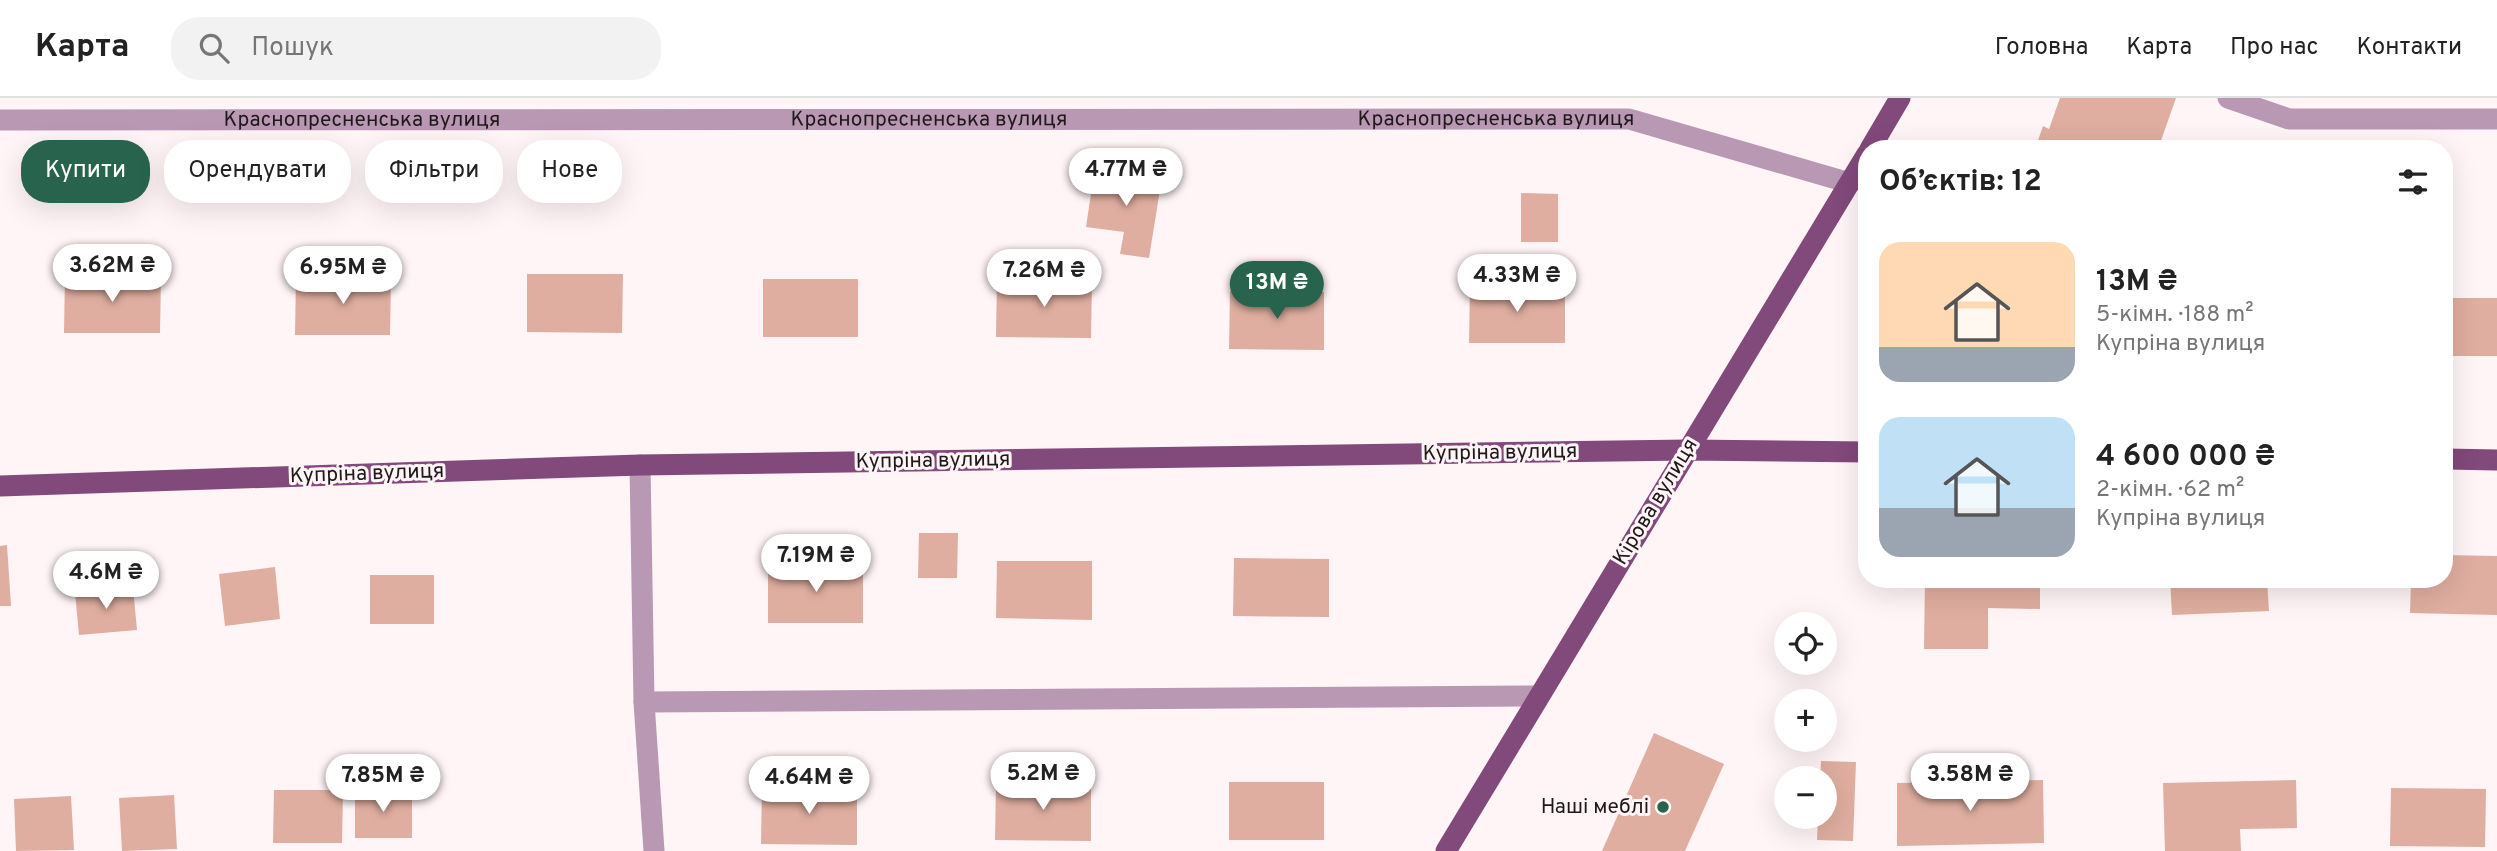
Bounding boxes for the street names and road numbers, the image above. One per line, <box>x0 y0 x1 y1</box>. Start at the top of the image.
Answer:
street label: Краснопресненська вулиця <box>1358 105 1634 133</box>
street label: Краснопресненська вулиця <box>224 106 500 133</box>
street label: Краснопресненська вулиця <box>791 106 1067 133</box>
street label: Кірова вулиця <box>1608 434 1704 570</box>
street label: Купріна вулиця <box>1422 438 1578 468</box>
street label: Купріна вулиця <box>855 446 1011 476</box>
street label: Купріна вулиця <box>289 458 445 490</box>

